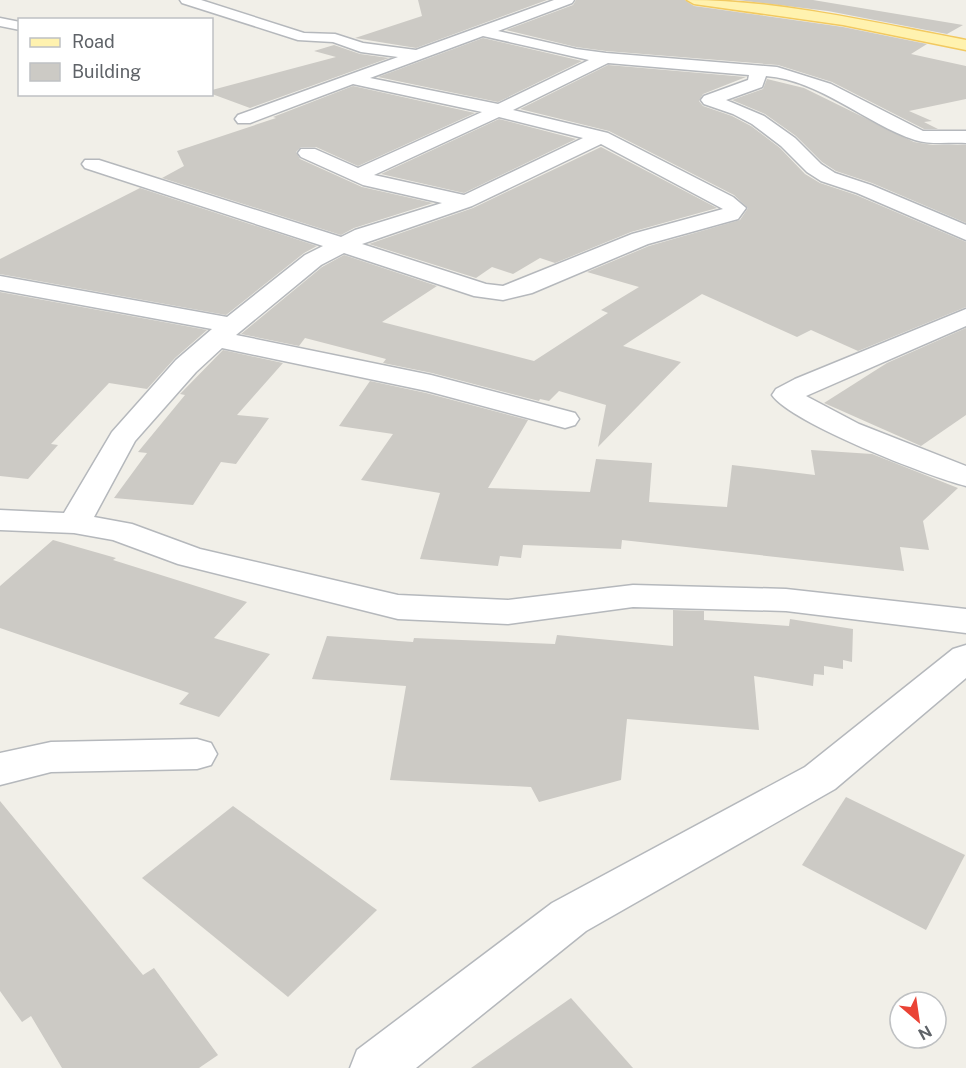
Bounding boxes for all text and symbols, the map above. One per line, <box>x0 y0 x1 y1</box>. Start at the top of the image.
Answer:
legend <box>18 18 213 96</box>
text: Road <box>72 31 115 52</box>
text: Building <box>72 61 141 82</box>
north arrow <box>888 990 948 1050</box>
text: N <box>915 1021 935 1044</box>

